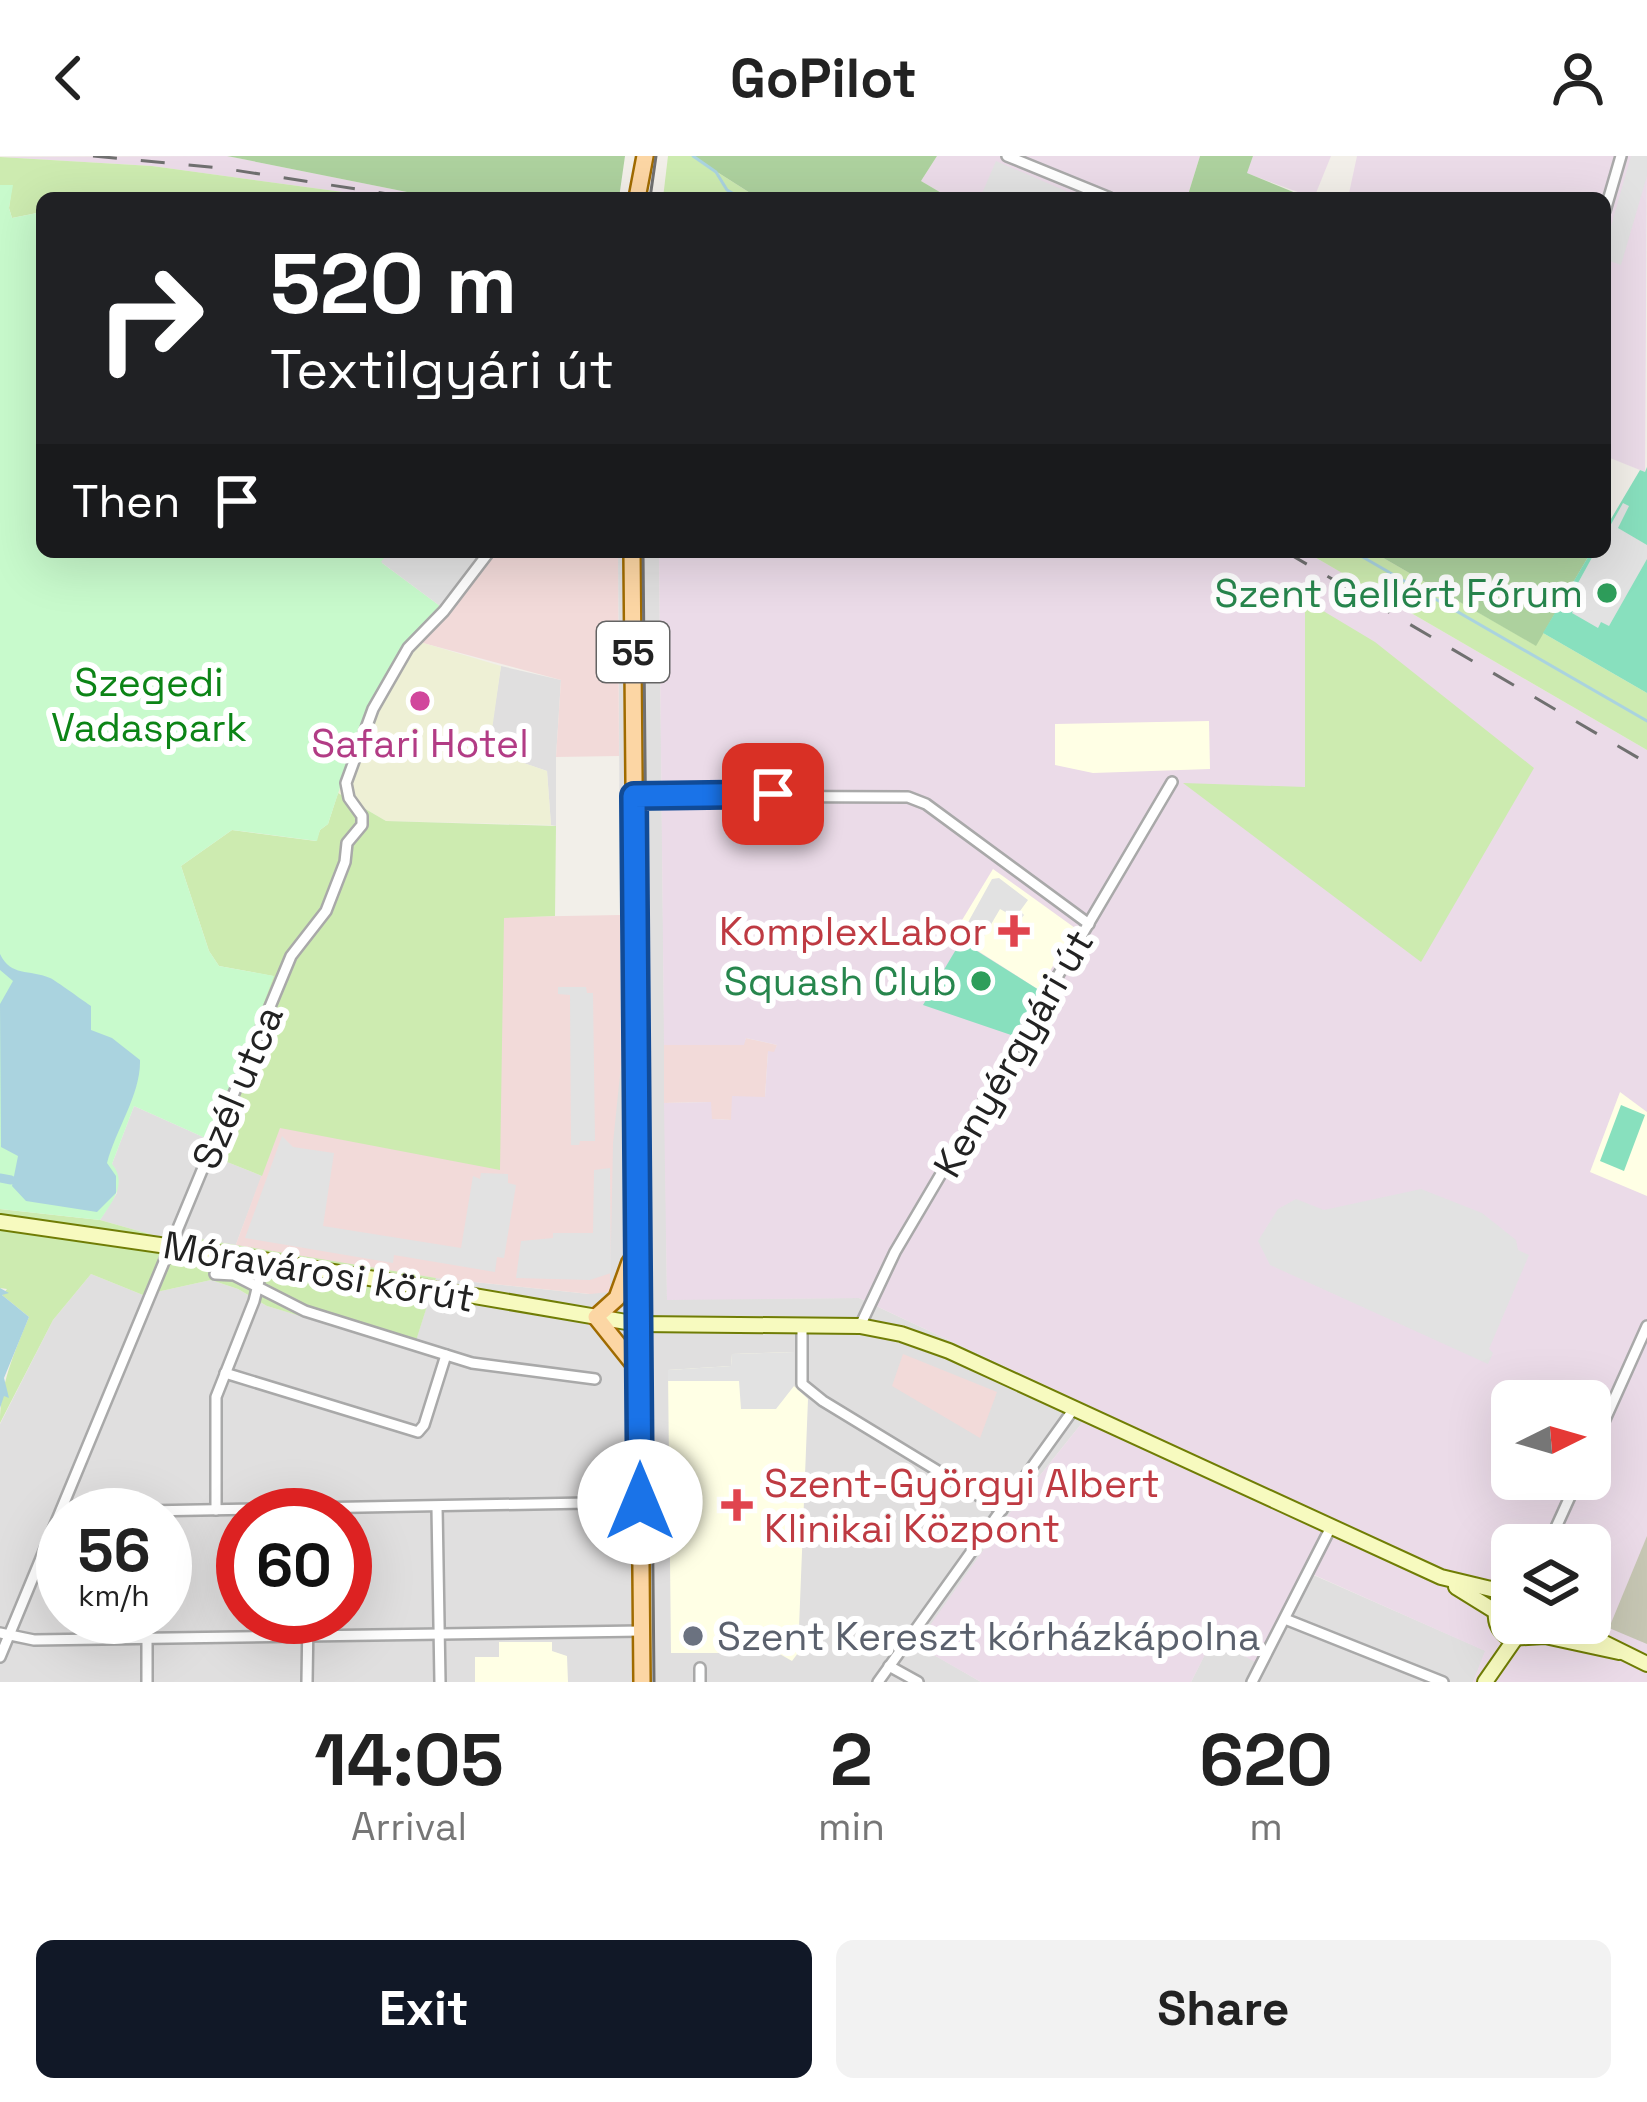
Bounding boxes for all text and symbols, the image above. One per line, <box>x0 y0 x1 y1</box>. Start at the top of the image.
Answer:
text: GoPilot <box>730 44 917 113</box>
icon: back <box>36 45 102 111</box>
icon: person <box>1545 45 1611 111</box>
text: 520 m <box>270 230 517 338</box>
icon: right <box>72 240 228 396</box>
text: Textilgyári út <box>270 335 614 404</box>
icon: arrive <box>204 468 270 534</box>
text: Then <box>72 473 180 530</box>
place label: Szent Gellért Fórum <box>1214 569 1583 618</box>
marker: Szent Gellért Fórum <box>1594 580 1620 606</box>
road number: 55 <box>597 622 669 682</box>
park label: Szegedi Vadaspark <box>51 658 247 752</box>
marker: Safari Hotel <box>407 688 433 714</box>
place label: Safari Hotel <box>311 719 529 768</box>
pin <box>722 743 824 845</box>
icon: arrive <box>740 761 806 827</box>
place label: KomplexLabor <box>719 907 987 956</box>
marker: KomplexLabor <box>998 915 1030 947</box>
street label: Kenyérgyári út <box>923 921 1104 1186</box>
place label: Squash Club <box>724 957 957 1006</box>
marker: Squash Club <box>968 968 994 994</box>
street label: Szél utca <box>181 998 294 1176</box>
street label: Móravárosi körút <box>160 1220 478 1323</box>
north arrow <box>1491 1380 1611 1500</box>
map controls <box>1491 1380 1611 1644</box>
position arrow <box>577 1439 703 1565</box>
place label: Szent-Györgyi Albert Klinikai Központ <box>764 1459 1160 1553</box>
speed limit sign: 60 <box>216 1488 372 1644</box>
marker: Szent-Györgyi Albert Klinikai Központ <box>721 1489 753 1521</box>
text: 56 <box>77 1512 151 1589</box>
button: layers <box>1491 1524 1611 1644</box>
text: km/h <box>78 1576 150 1615</box>
place label: Szent Kereszt kórházkápolna <box>717 1612 1260 1661</box>
marker: Szent Kereszt kórházkápolna <box>680 1623 706 1649</box>
text: 14:05 <box>314 1714 504 1806</box>
text: 2 <box>830 1714 873 1806</box>
text: 620 <box>1199 1714 1333 1806</box>
text: Arrival <box>351 1802 467 1851</box>
text: min <box>818 1802 885 1851</box>
text: m <box>1249 1802 1283 1851</box>
button: Exit <box>36 1940 812 2078</box>
button: Share <box>836 1940 1611 2078</box>

